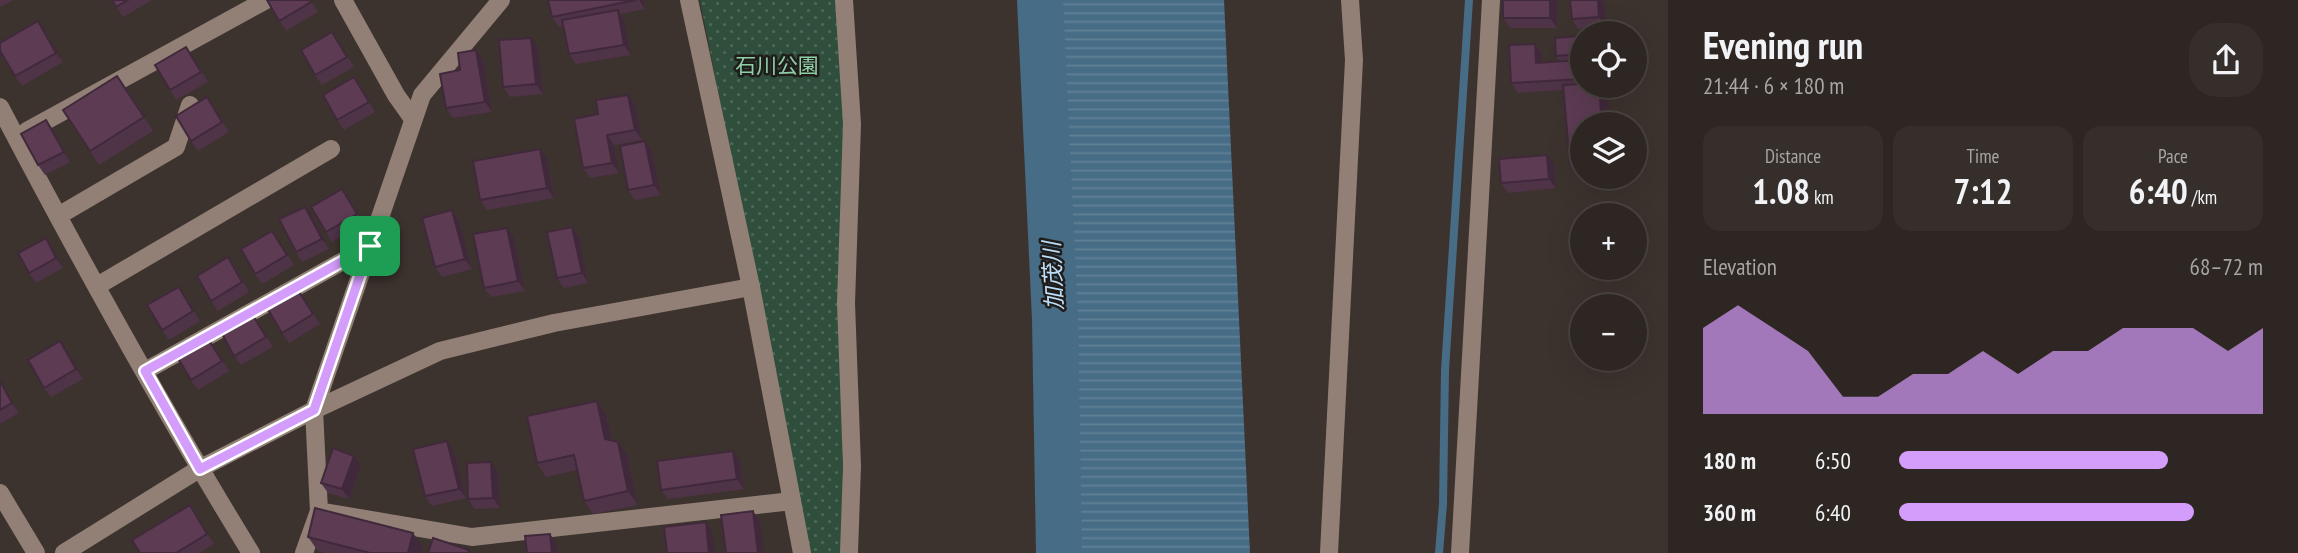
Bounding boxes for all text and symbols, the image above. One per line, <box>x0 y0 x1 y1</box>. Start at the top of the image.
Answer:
text: Evening run <box>1703 20 1863 69</box>
map controls <box>1570 21 1647 371</box>
button: locate <box>1570 21 1647 98</box>
button: share <box>2189 23 2263 97</box>
park label: 石川公園 <box>735 52 819 79</box>
text: 21:44 · 6 × 180 m <box>1703 71 1844 100</box>
button: layers <box>1570 112 1647 189</box>
text: Distance <box>1765 144 1821 168</box>
text: Time <box>1967 144 1999 168</box>
text: Pace <box>2158 144 2188 168</box>
text: 1.08 <box>1752 168 1810 214</box>
text: 7:12 <box>1954 168 2012 214</box>
text: 6:40 <box>2129 168 2188 214</box>
text: km <box>1810 185 1834 209</box>
text: /km <box>2188 185 2217 209</box>
button: + <box>1570 203 1647 280</box>
pin <box>340 216 400 276</box>
icon: arrive <box>351 227 389 265</box>
water label: 加茂川 <box>1036 238 1069 311</box>
text: Elevation <box>1703 252 1777 281</box>
text: 68–72 m <box>2190 252 2263 281</box>
button: − <box>1570 294 1647 371</box>
text: 180 m <box>1703 446 1756 475</box>
text: 6:50 <box>1815 446 1851 475</box>
text: 360 m <box>1703 498 1756 527</box>
text: 6:40 <box>1815 498 1851 527</box>

